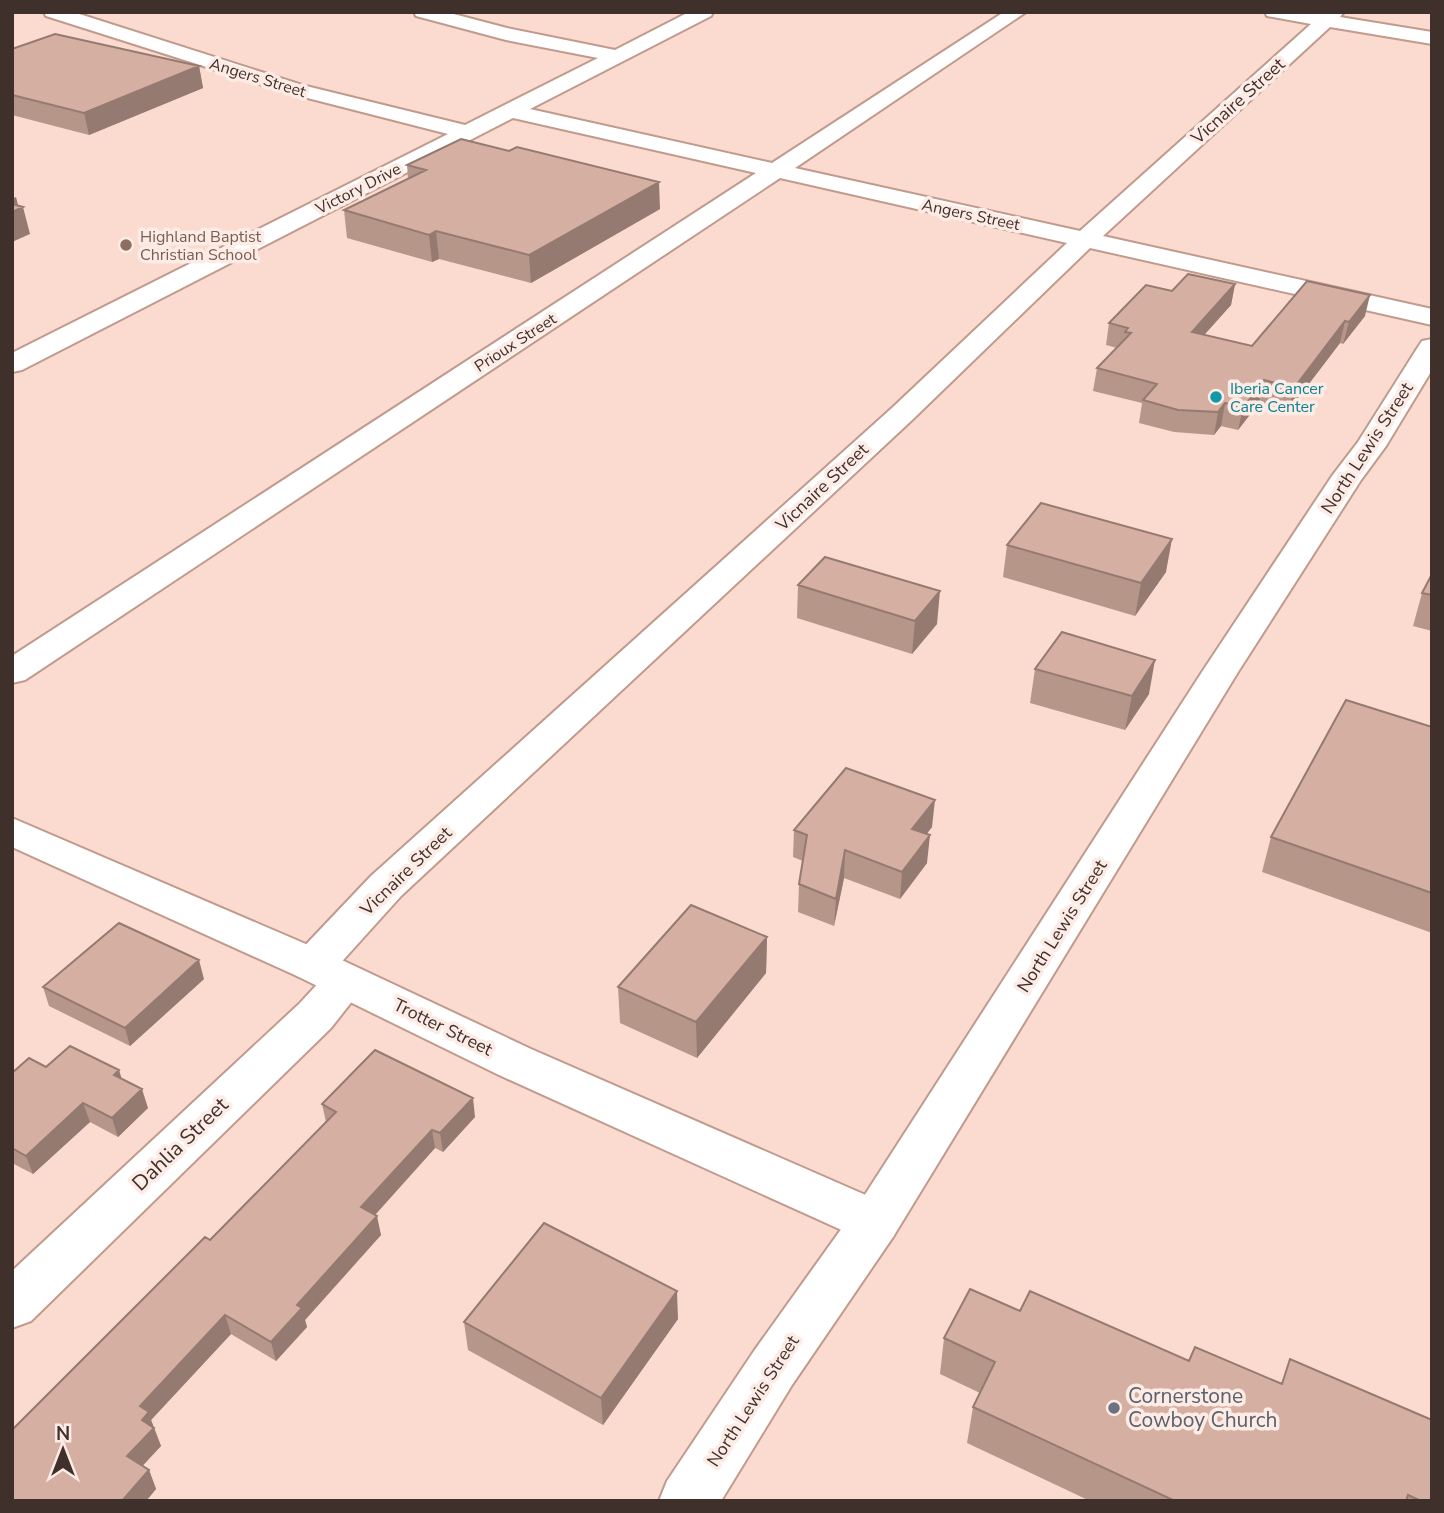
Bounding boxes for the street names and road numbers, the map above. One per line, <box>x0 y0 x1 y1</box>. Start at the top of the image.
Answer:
street label: Vicnaire Street <box>1185 52 1291 150</box>
street label: Angers Street <box>207 53 309 103</box>
street label: Victory Drive <box>311 158 405 220</box>
street label: Angers Street <box>920 194 1022 236</box>
street label: Prioux Street <box>470 308 561 378</box>
street label: North Lewis Street <box>1315 377 1419 518</box>
street label: Vicnaire Street <box>770 437 874 537</box>
street label: Vicnaire Street <box>354 821 457 921</box>
street label: North Lewis Street <box>1011 854 1113 997</box>
street label: Trotter Street <box>389 993 497 1062</box>
street label: Dahlia Street <box>126 1091 235 1197</box>
street label: North Lewis Street <box>701 1330 805 1471</box>

